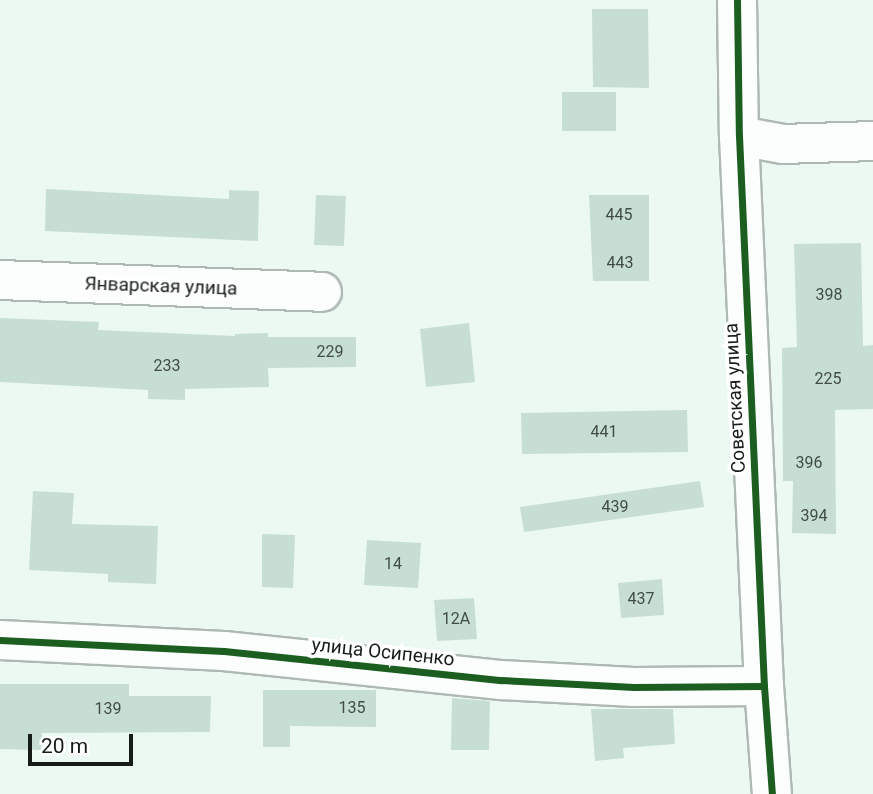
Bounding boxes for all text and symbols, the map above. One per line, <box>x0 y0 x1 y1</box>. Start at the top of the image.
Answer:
house number: 445 <box>606 205 632 225</box>
house number: 443 <box>607 253 633 273</box>
street label: Январская улица <box>84 272 238 300</box>
house number: 398 <box>816 285 842 305</box>
street label: Советская улица <box>720 322 750 474</box>
house number: 229 <box>317 342 343 362</box>
house number: 233 <box>154 356 180 376</box>
house number: 225 <box>815 369 841 389</box>
house number: 441 <box>591 422 617 442</box>
house number: 396 <box>796 453 822 473</box>
house number: 439 <box>602 497 628 517</box>
house number: 394 <box>801 506 827 526</box>
house number: 14 <box>384 554 402 574</box>
house number: 437 <box>628 589 654 609</box>
house number: 12А <box>442 609 470 629</box>
street label: улица Осипенко <box>310 633 456 671</box>
house number: 135 <box>339 698 365 718</box>
house number: 139 <box>95 699 121 719</box>
scale bar <box>32 720 136 764</box>
text: 20 m <box>41 734 88 758</box>

